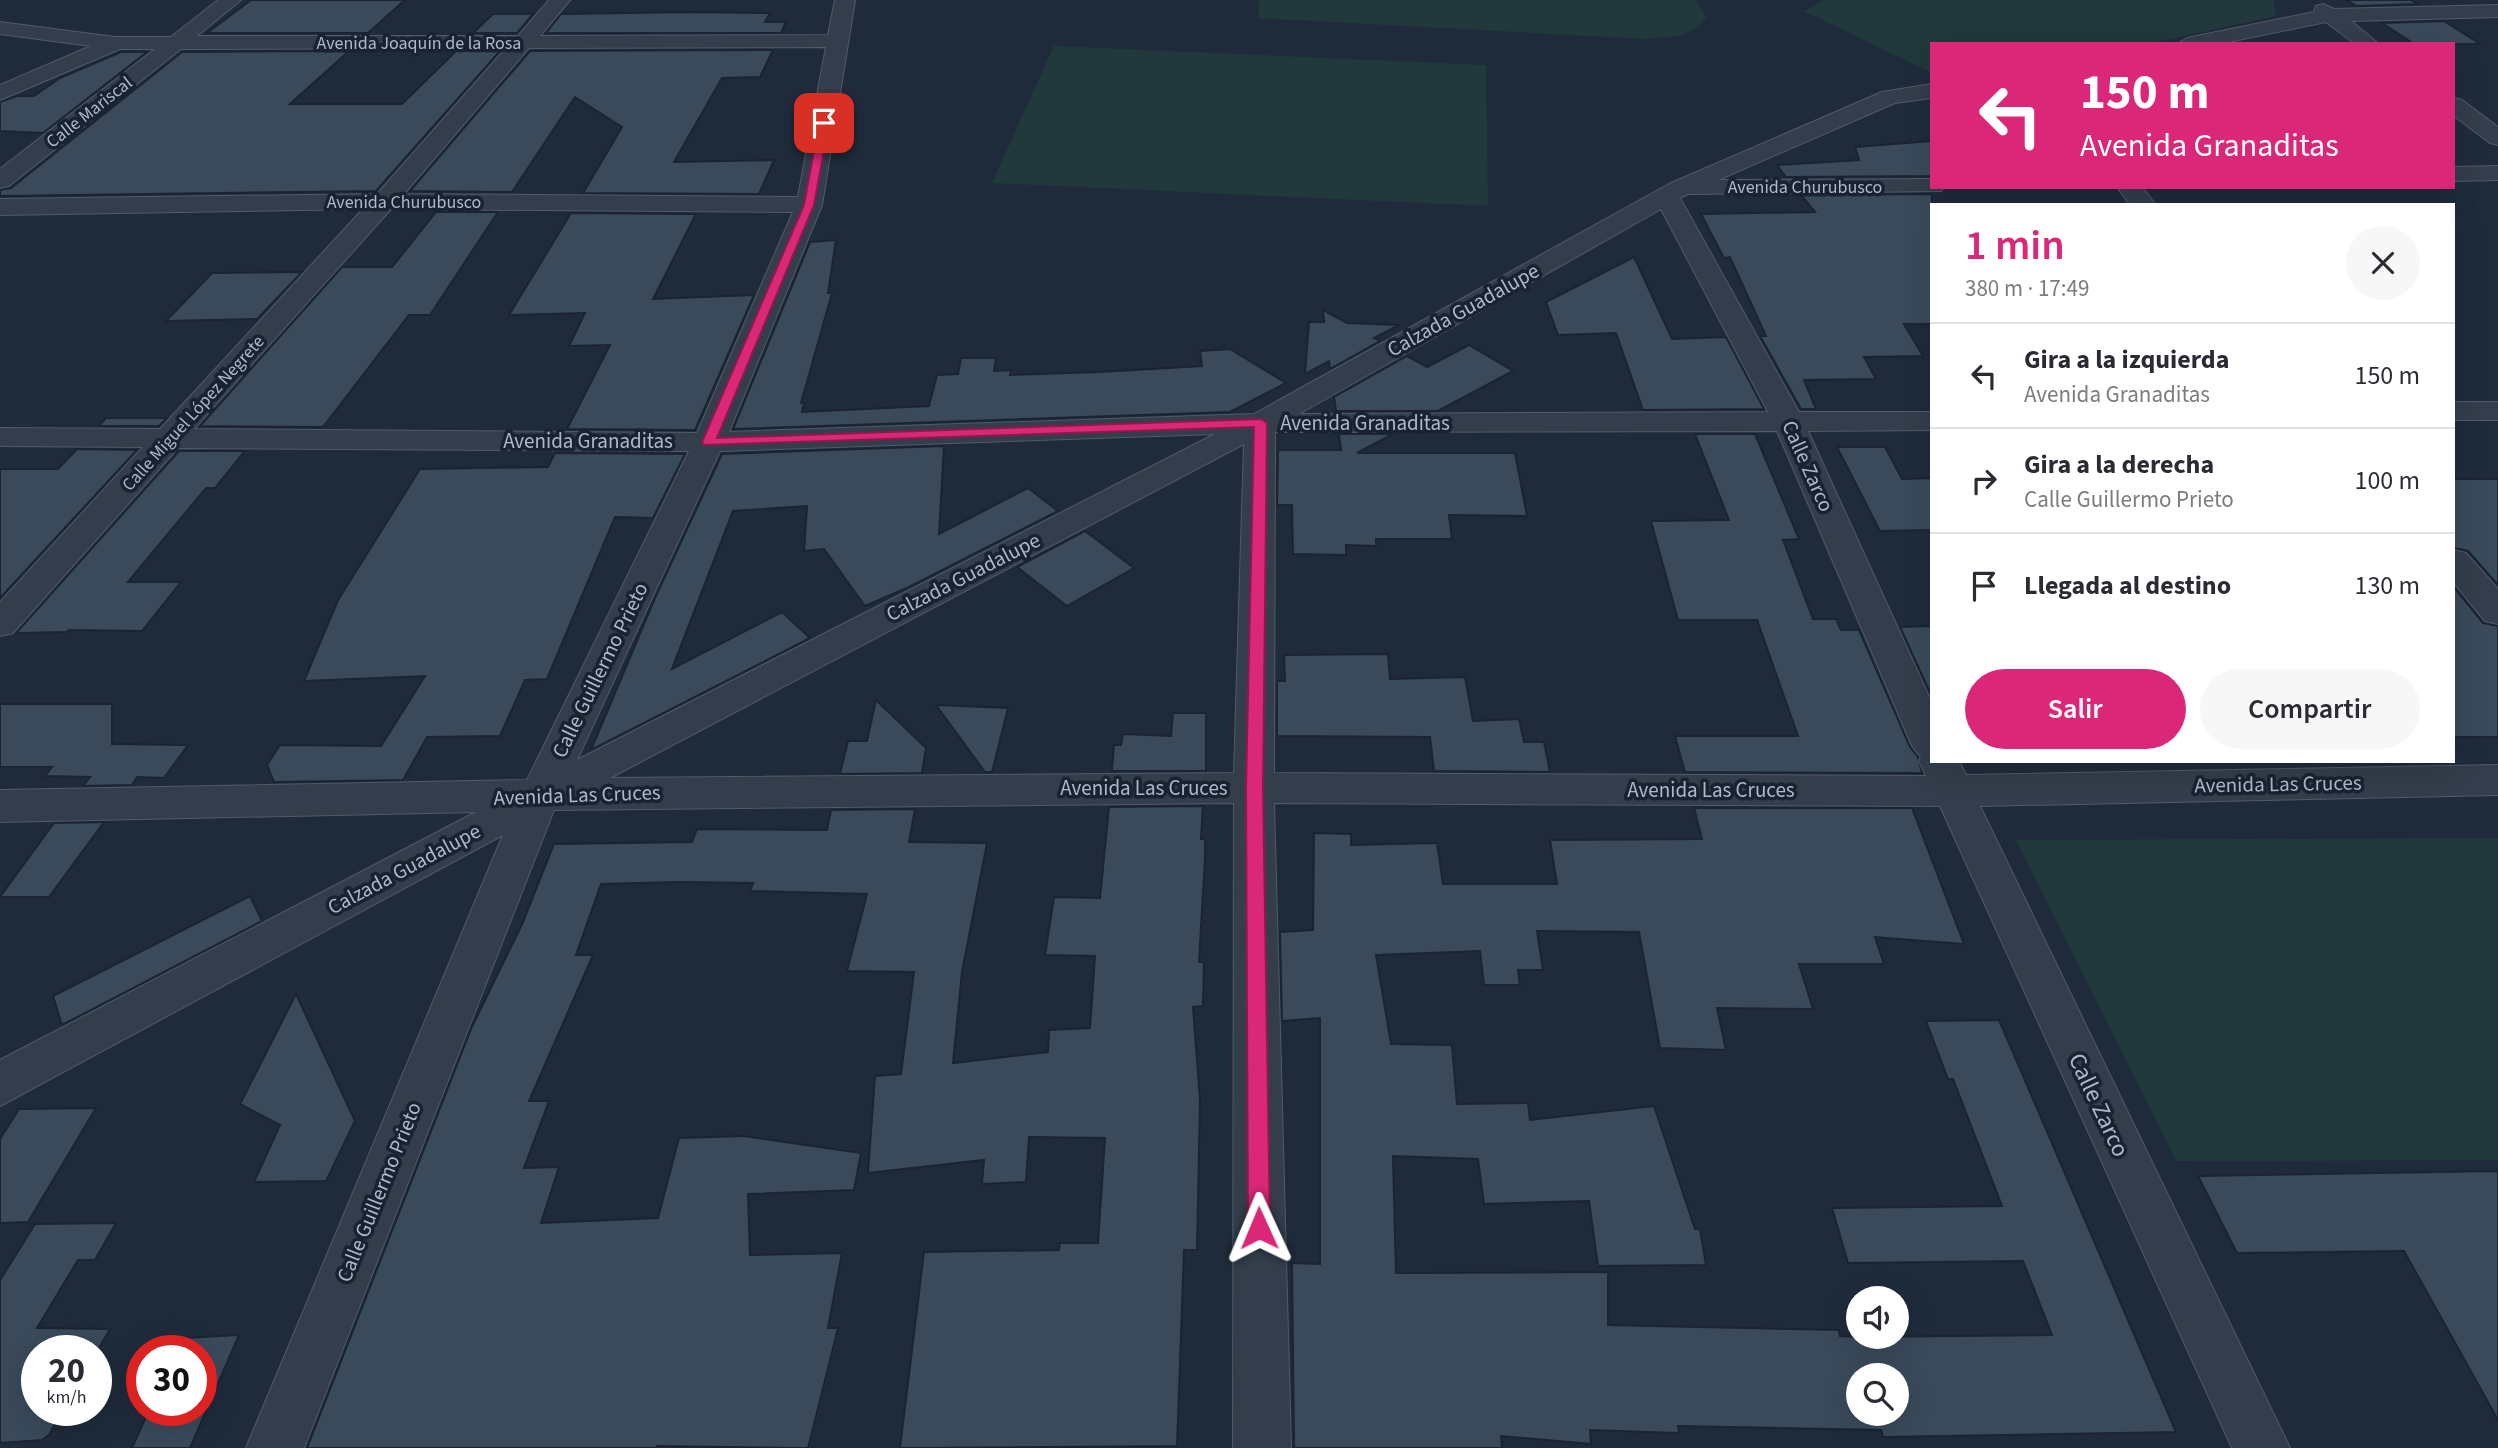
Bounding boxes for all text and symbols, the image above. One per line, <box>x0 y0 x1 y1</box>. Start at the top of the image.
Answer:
street label: Avenida Joaquín de la Rosa <box>317 31 521 56</box>
text: 150 m <box>2080 58 2209 128</box>
icon: left <box>1965 70 2056 161</box>
street label: Calle Mariscal <box>41 71 138 154</box>
pin <box>794 93 854 153</box>
icon: arrive <box>805 104 843 142</box>
text: Avenida Granaditas <box>2080 123 2339 169</box>
street label: Avenida Churubusco <box>1728 175 1882 200</box>
street label: Avenida Churubusco <box>327 190 481 215</box>
text: 1 min <box>1965 216 2065 276</box>
button: close <box>2346 226 2420 300</box>
street label: Calzada Guadalupe <box>1382 256 1544 364</box>
text: 380 m · 17:49 <box>1965 272 2089 305</box>
street label: Calle Miguel López Negrete <box>116 330 270 497</box>
text: Gira a la izquierda <box>2024 341 2229 378</box>
icon: left <box>1965 357 2003 395</box>
text: 150 m <box>2354 357 2420 394</box>
text: Avenida Granaditas <box>2024 378 2210 411</box>
street label: Avenida Granaditas <box>1280 408 1450 438</box>
street label: Calle Zarco <box>1775 416 1841 516</box>
street label: Avenida Granaditas <box>503 426 673 456</box>
text: Gira a la derecha <box>2024 446 2214 483</box>
icon: right <box>1965 462 2003 500</box>
text: 100 m <box>2354 462 2420 499</box>
text: Calle Guillermo Prieto <box>2024 483 2234 516</box>
street label: Calzada Guadalupe <box>881 525 1045 629</box>
icon: arrive <box>1965 567 2003 605</box>
text: Llegada al destino <box>2024 567 2231 604</box>
text: 130 m <box>2354 567 2420 604</box>
street label: Calle Guillermo Prieto <box>545 577 655 763</box>
button: Salir <box>1965 669 2186 749</box>
button: Compartir <box>2200 669 2420 749</box>
street label: Avenida Las Cruces <box>2194 768 2362 800</box>
street label: Avenida Las Cruces <box>1060 773 1228 803</box>
street label: Avenida Las Cruces <box>1627 775 1795 805</box>
street label: Avenida Las Cruces <box>493 777 661 813</box>
street label: Calzada Guadalupe <box>322 816 486 922</box>
street label: Calle Zarco <box>2059 1048 2138 1163</box>
street label: Calle Guillermo Prieto <box>329 1098 429 1286</box>
position arrow <box>1222 1191 1296 1265</box>
map controls <box>1846 1286 1909 1426</box>
button: sound <box>1846 1286 1909 1349</box>
speed limit sign: 30 <box>126 1335 217 1426</box>
text: 20 <box>48 1346 85 1396</box>
button: search <box>1846 1363 1909 1426</box>
text: km/h <box>47 1385 86 1410</box>

